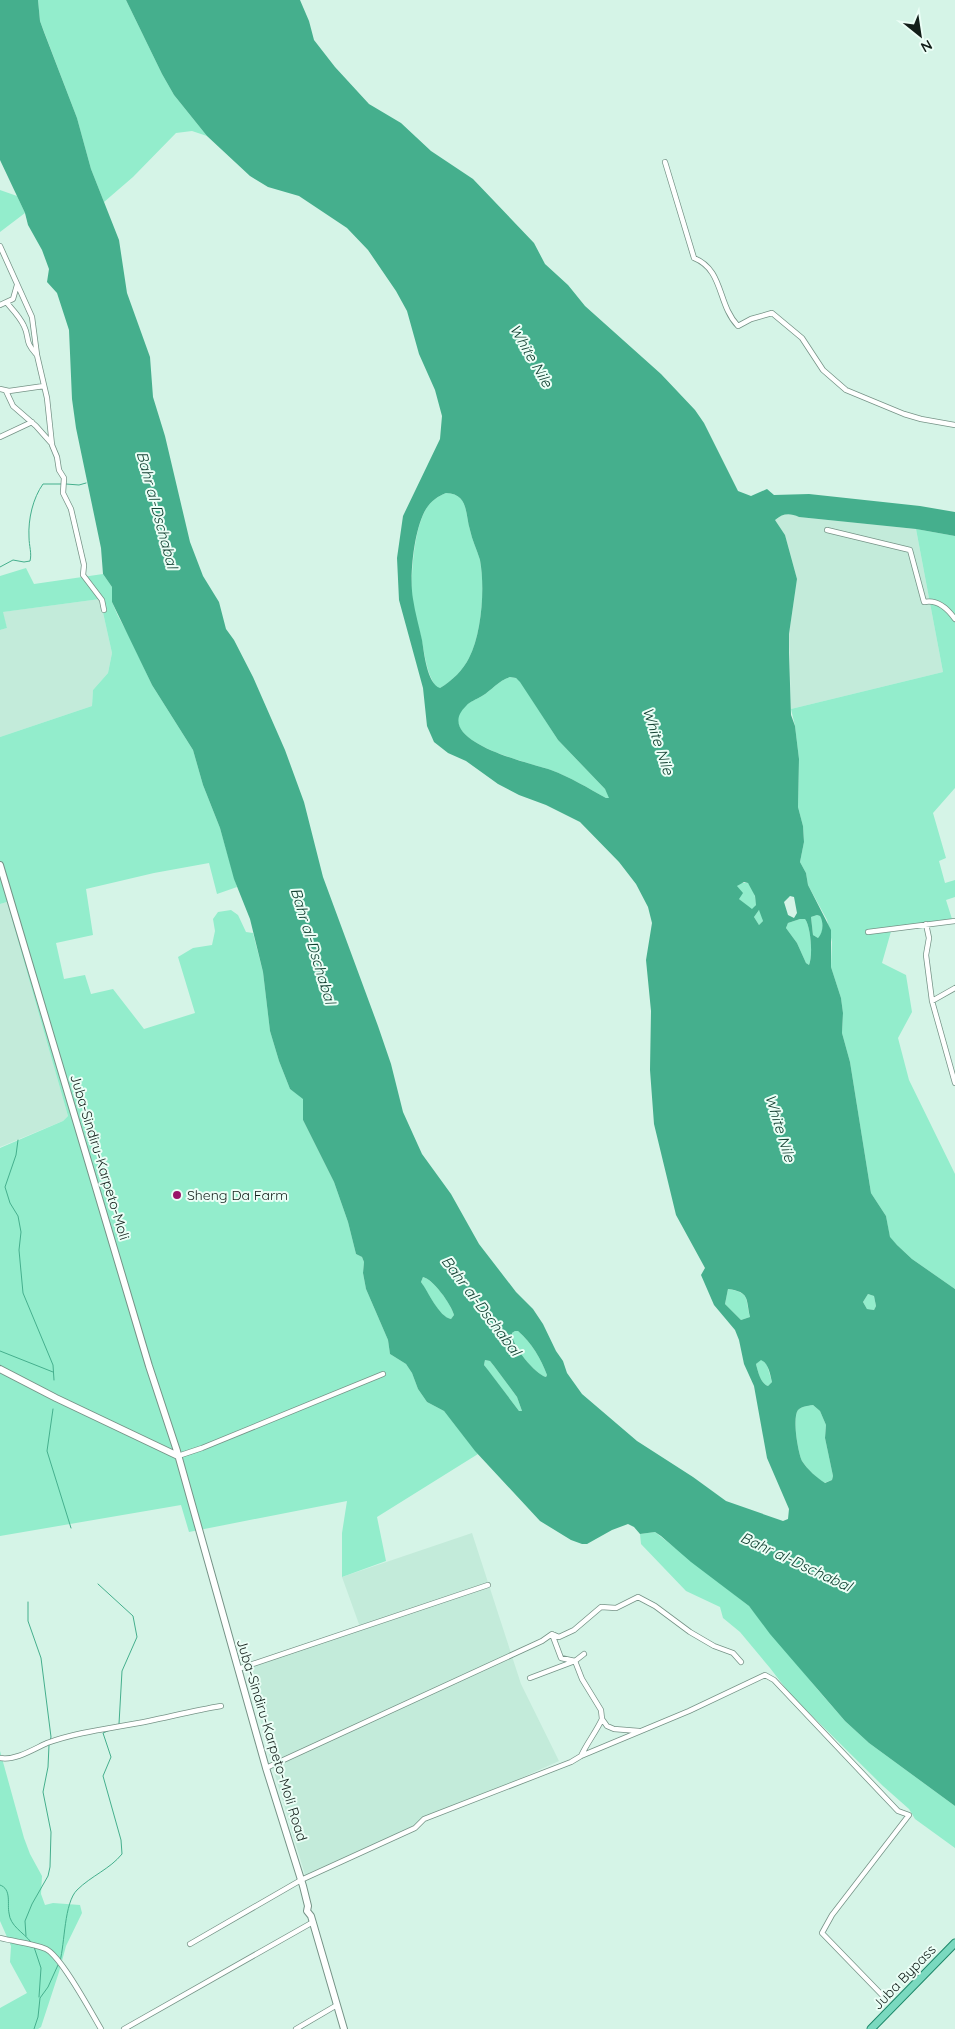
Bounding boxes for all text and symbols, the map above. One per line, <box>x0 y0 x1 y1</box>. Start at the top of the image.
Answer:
north arrow <box>895 10 945 60</box>
text: N <box>918 36 935 57</box>
water label: White Nile <box>506 321 557 391</box>
water label: Bahr al-Dschabal <box>133 449 183 572</box>
water label: White Nile <box>639 705 678 777</box>
water label: Bahr al-Dschabal <box>287 885 341 1008</box>
street label: Juba-Sindiru-Karpeto-Moli <box>66 1072 134 1242</box>
water label: White Nile <box>761 1092 800 1164</box>
place label: Sheng Da Farm <box>187 1186 288 1204</box>
marker: Sheng Da Farm <box>171 1189 183 1201</box>
water label: Bahr al-Dschabal <box>438 1252 526 1361</box>
water label: Bahr al-Dschabal <box>738 1527 856 1596</box>
street label: Juba-Sindiru-Karpeto-Moli Road <box>233 1637 311 1843</box>
street label: Juba Bypass <box>868 1941 940 2013</box>

